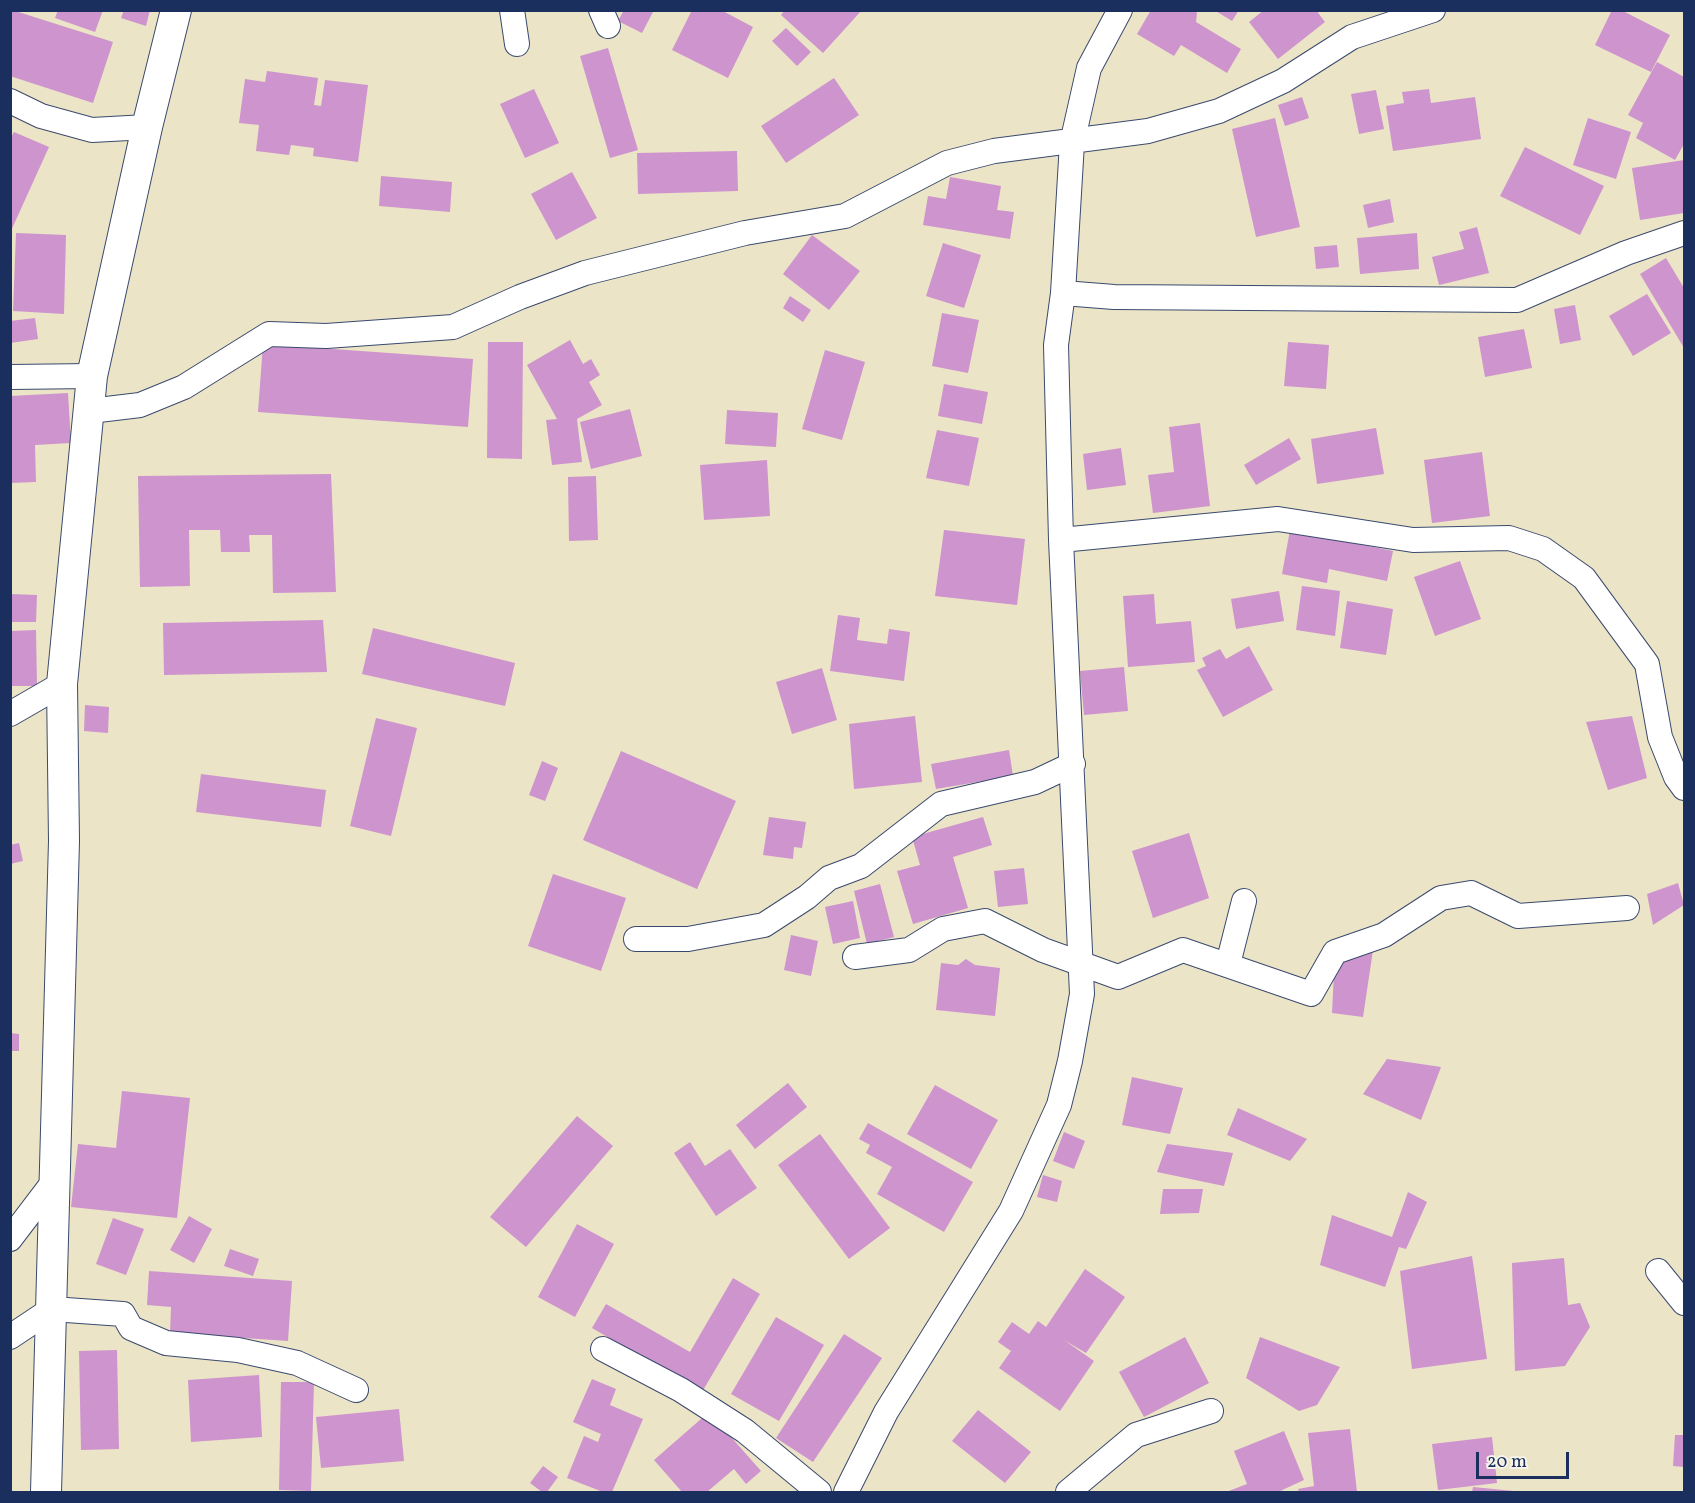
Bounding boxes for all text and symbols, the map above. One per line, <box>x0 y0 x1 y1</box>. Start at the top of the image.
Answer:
scale bar <box>1479 1440 1572 1478</box>
text: 20 m <box>1487 1450 1527 1475</box>

